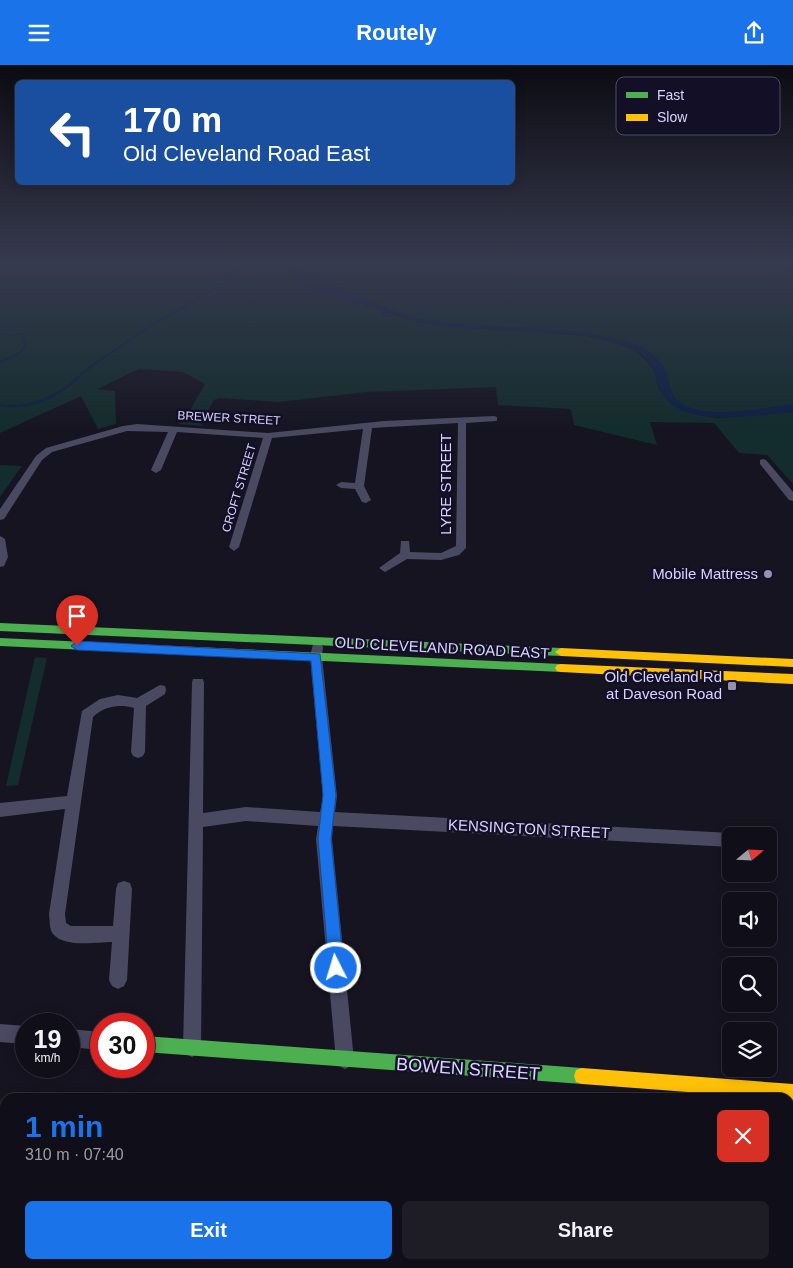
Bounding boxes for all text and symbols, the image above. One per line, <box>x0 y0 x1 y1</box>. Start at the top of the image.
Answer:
icon: menu <box>25 19 53 47</box>
icon: share <box>740 19 768 47</box>
text: Routely <box>356 20 437 45</box>
legend <box>616 77 780 135</box>
text: Fast <box>657 87 684 103</box>
icon: left <box>40 100 105 165</box>
text: 170 m <box>123 100 222 139</box>
text: Slow <box>657 109 688 125</box>
text: Old Cleveland Road East <box>123 141 370 166</box>
street label: BREWER STREET <box>177 408 282 428</box>
street label: LYRE STREET <box>437 433 454 535</box>
street label: CROFT STREET <box>219 441 259 534</box>
place label: Mobile Mattress <box>652 565 758 582</box>
marker: Mobile Mattress <box>762 568 774 580</box>
pin <box>56 595 98 646</box>
icon: arrive <box>63 602 91 630</box>
street label: OLD CLEVELAND ROAD EAST <box>334 633 550 662</box>
place label: Old Cleveland Rd at Daveson Road <box>604 668 722 702</box>
marker: Old Cleveland Rd at Daveson Road <box>726 680 738 692</box>
street label: KENSINGTON STREET <box>448 816 610 841</box>
north arrow <box>722 827 778 883</box>
map controls <box>722 827 777 1077</box>
button: sound <box>722 892 777 947</box>
position arrow <box>309 941 361 993</box>
button: search <box>722 957 777 1012</box>
speed limit sign: 30 <box>90 1013 155 1078</box>
button: layers <box>722 1022 777 1077</box>
text: 19 <box>34 1025 61 1053</box>
text: km/h <box>34 1051 61 1065</box>
street label: BOWEN STREET <box>395 1054 541 1084</box>
text: 1 min <box>25 1110 103 1143</box>
button: close <box>717 1110 769 1162</box>
text: 310 m · 07:40 <box>25 1146 124 1163</box>
button: Exit <box>25 1201 392 1259</box>
button: Share <box>402 1201 769 1259</box>

